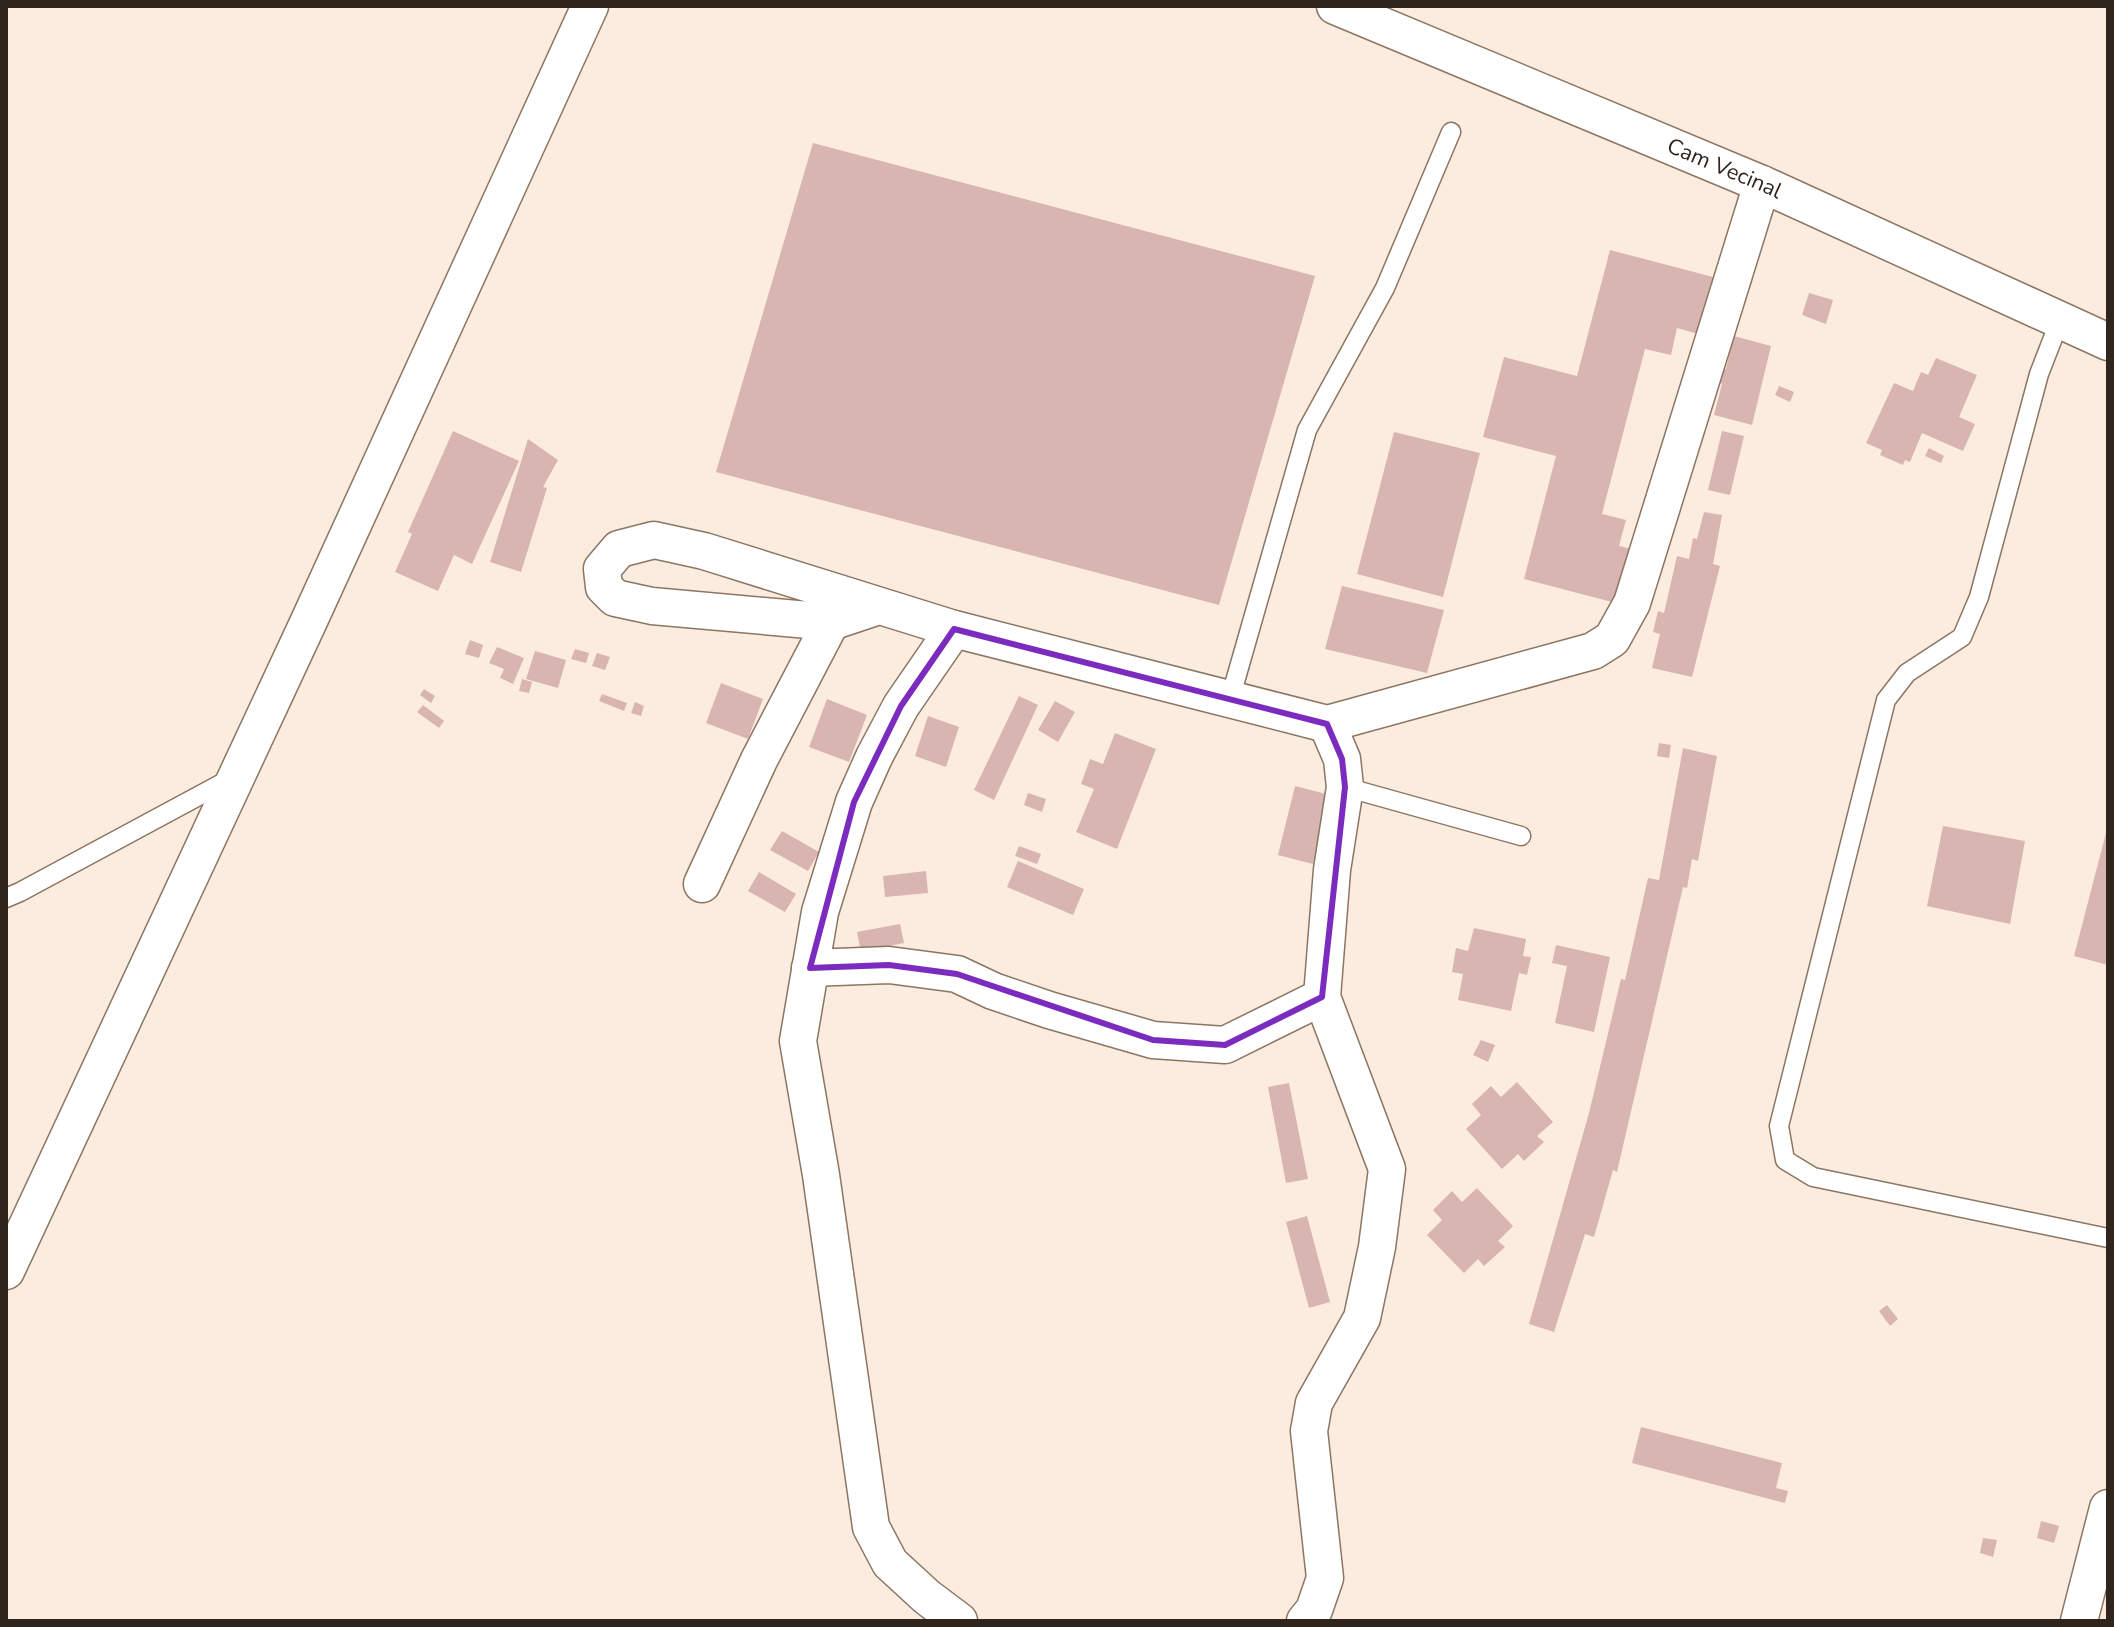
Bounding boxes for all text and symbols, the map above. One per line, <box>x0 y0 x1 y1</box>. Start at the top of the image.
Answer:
street label: Cam Vecinal <box>1662 131 1787 206</box>

